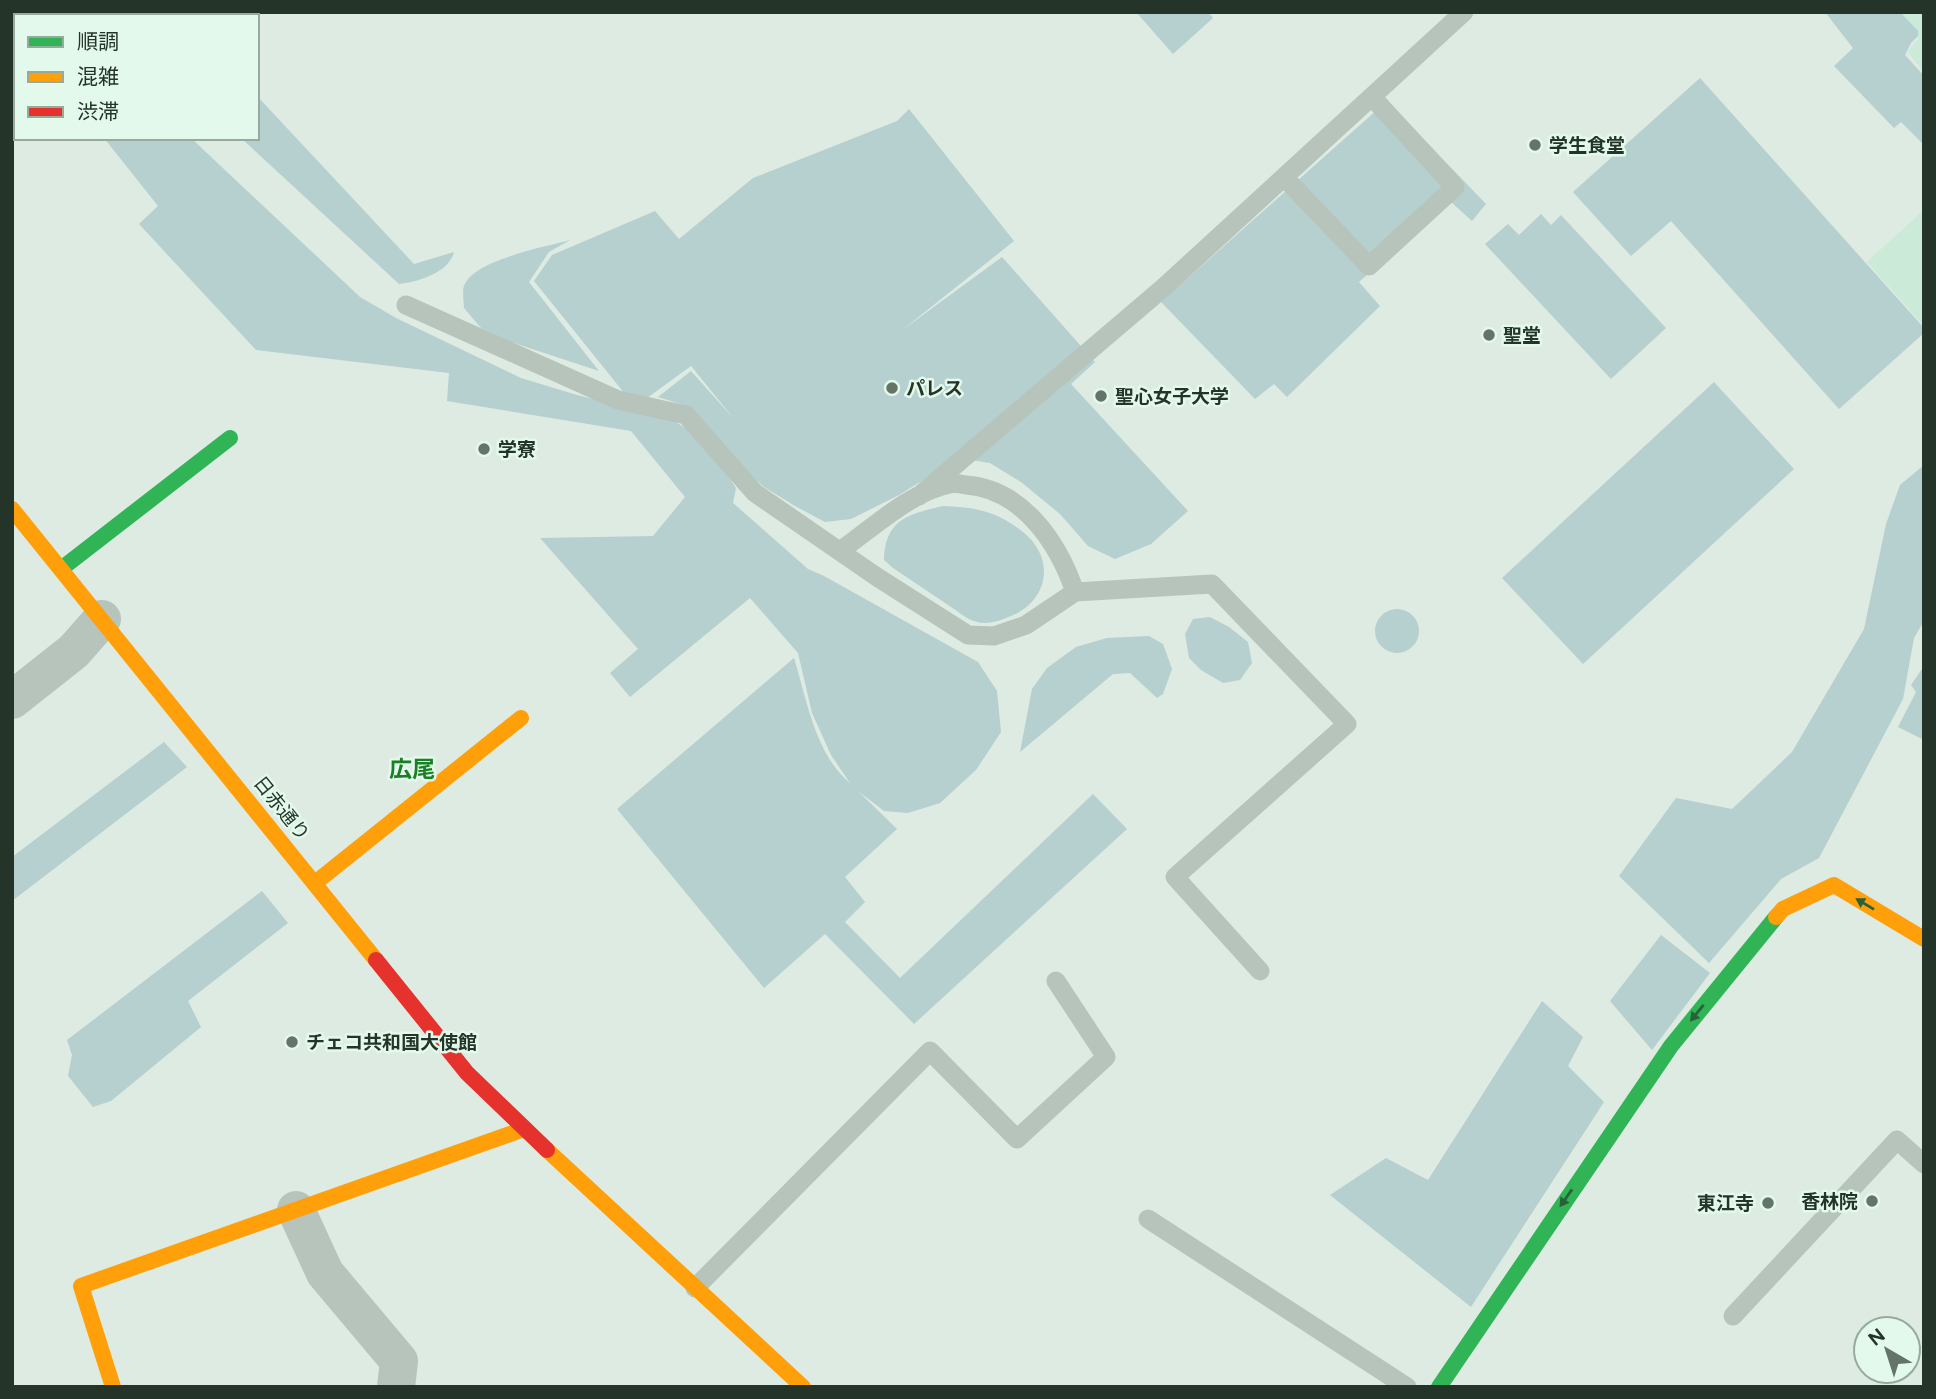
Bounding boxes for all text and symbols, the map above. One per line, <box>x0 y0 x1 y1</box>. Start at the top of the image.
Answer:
legend <box>14 14 259 140</box>
text: 順調 <box>77 29 119 54</box>
text: 混雑 <box>77 64 119 89</box>
text: 渋滞 <box>77 99 119 124</box>
place label: 学生食堂 <box>1549 134 1625 157</box>
marker: 学生食堂 <box>1527 137 1543 153</box>
place label: 聖堂 <box>1503 324 1541 347</box>
marker: 聖堂 <box>1481 327 1497 343</box>
place label: パレス <box>906 377 963 400</box>
marker: パレス <box>884 380 900 396</box>
place label: 聖心女子大学 <box>1115 385 1229 408</box>
marker: 聖心女子大学 <box>1093 388 1109 404</box>
place label: 学寮 <box>498 438 536 461</box>
marker: 学寮 <box>476 441 492 457</box>
district label: 広尾 <box>389 755 435 783</box>
street label: 日赤通り <box>249 772 314 845</box>
one-way arrow <box>1856 898 1875 910</box>
one-way arrow <box>1690 1003 1705 1021</box>
place label: チェコ共和国大使館 <box>306 1031 477 1054</box>
marker: チェコ共和国大使館 <box>284 1034 300 1050</box>
one-way arrow <box>1559 1189 1573 1207</box>
place label: 香林院 <box>1801 1190 1858 1213</box>
place label: 東江寺 <box>1697 1192 1754 1215</box>
marker: 香林院 <box>1864 1193 1880 1209</box>
marker: 東江寺 <box>1760 1195 1776 1211</box>
north arrow <box>1852 1315 1922 1385</box>
text: N <box>1864 1324 1890 1351</box>

